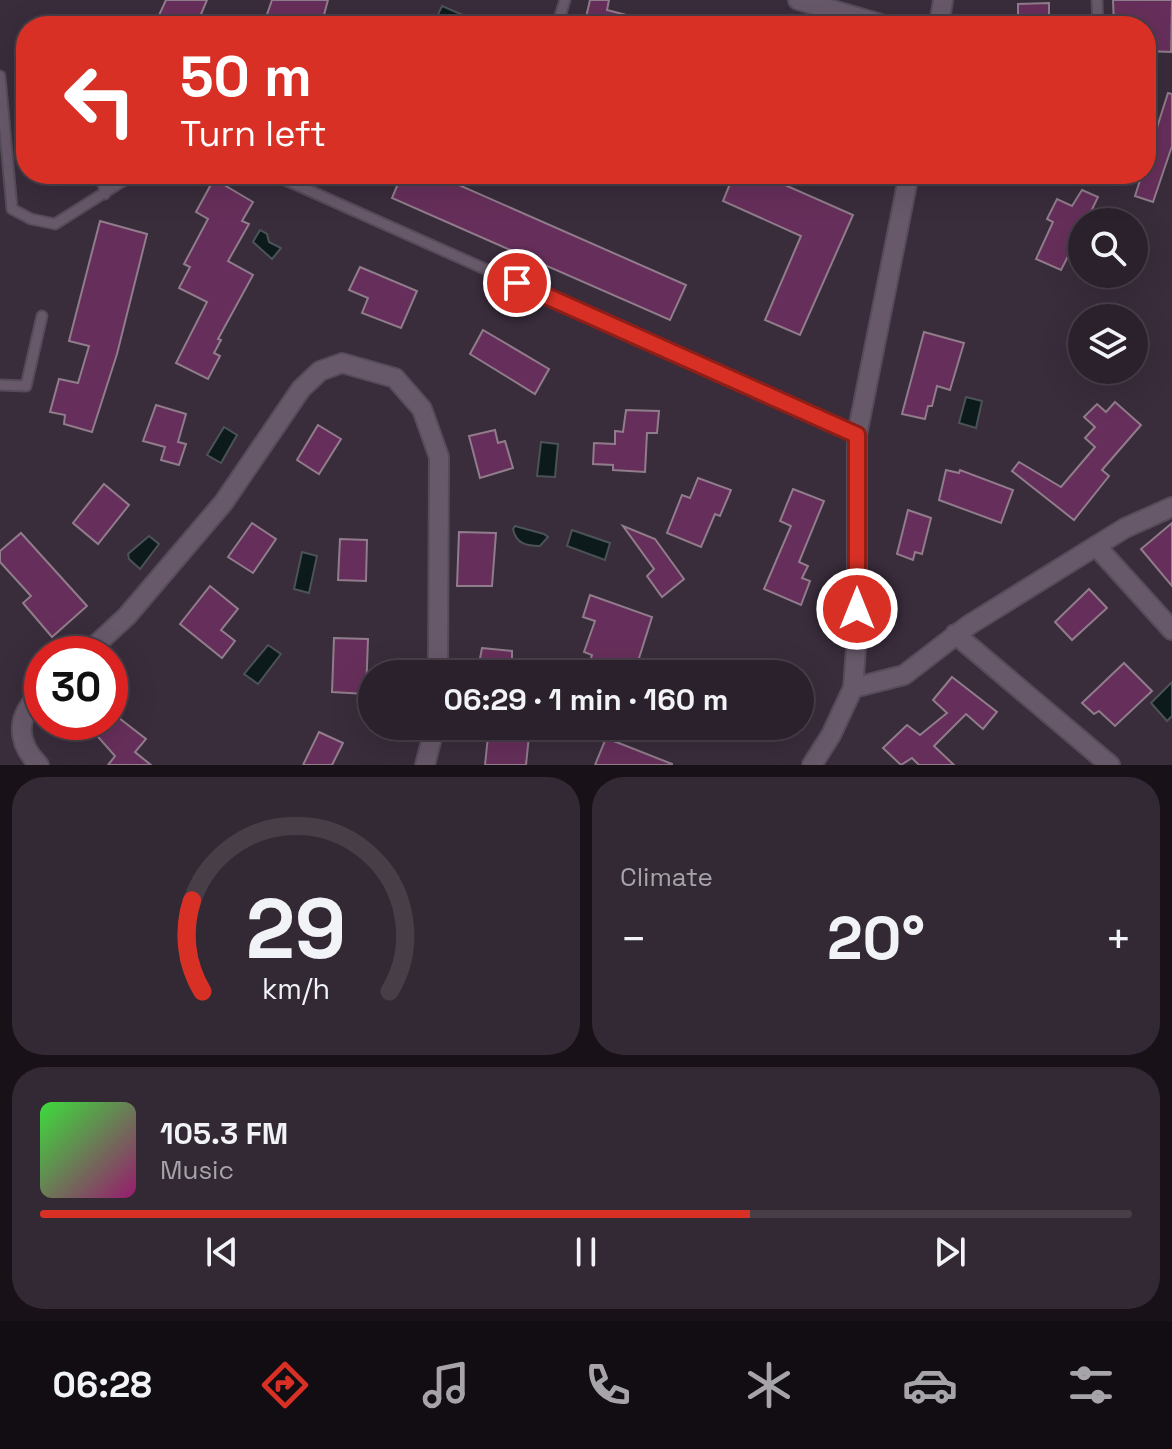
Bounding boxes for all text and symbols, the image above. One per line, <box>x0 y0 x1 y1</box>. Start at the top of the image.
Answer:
text: 50 m <box>180 41 312 112</box>
icon: left <box>48 48 152 152</box>
text: Turn left <box>180 111 327 157</box>
map controls <box>1068 208 1148 384</box>
button: search <box>1068 208 1148 288</box>
pin <box>483 249 551 317</box>
icon: arrive <box>495 261 539 305</box>
button: layers <box>1068 304 1148 384</box>
position arrow <box>815 567 899 651</box>
speed limit sign: 30 <box>24 636 128 740</box>
text: 06:29 · 1 min · 160 m <box>444 680 728 719</box>
text: Climate <box>620 860 713 894</box>
text: 29 <box>246 876 346 982</box>
text: 20° <box>827 900 925 977</box>
text: − <box>620 911 647 967</box>
text: + <box>1105 911 1132 967</box>
text: km/h <box>262 971 330 1007</box>
text: 105.3 FM <box>160 1114 288 1153</box>
text: Music <box>160 1153 234 1187</box>
icon: previous <box>200 1230 244 1274</box>
icon: pause <box>564 1230 608 1274</box>
icon: next <box>928 1230 972 1274</box>
icon: directions <box>257 1357 313 1413</box>
icon: music <box>418 1357 474 1413</box>
icon: phone <box>580 1357 636 1413</box>
icon: climate <box>741 1357 797 1413</box>
icon: car <box>902 1357 958 1413</box>
icon: filters <box>1063 1357 1119 1413</box>
text: 06:28 <box>53 1362 152 1408</box>

